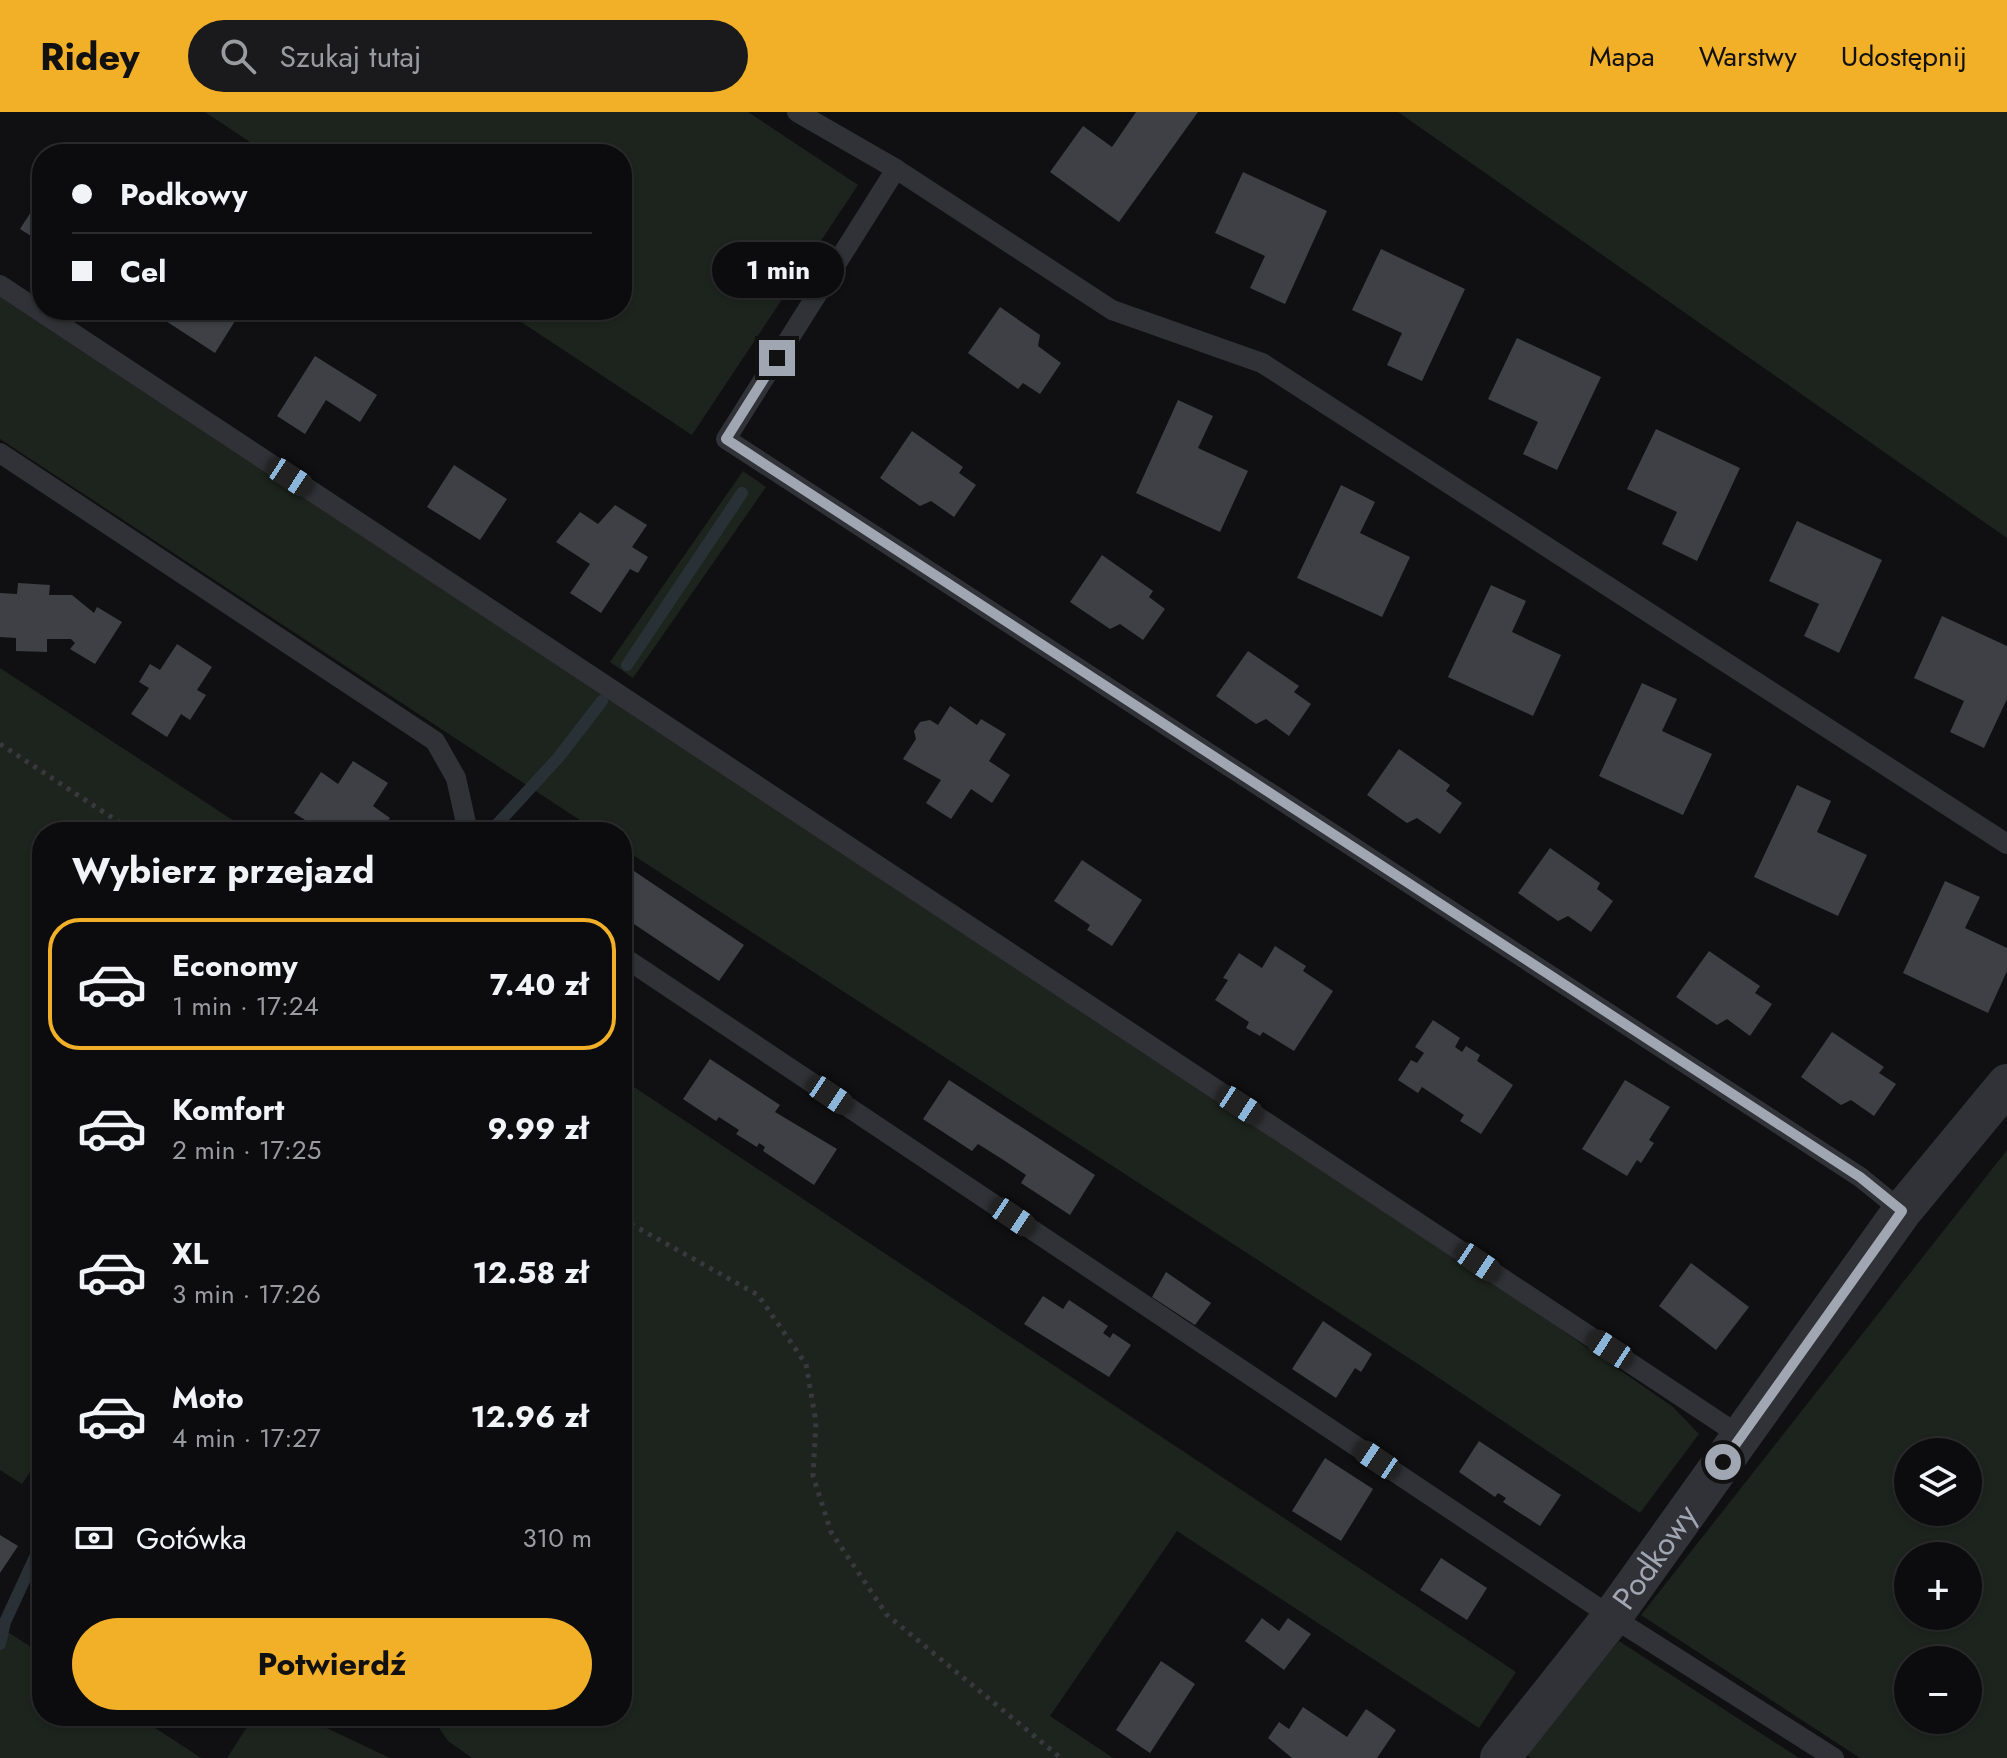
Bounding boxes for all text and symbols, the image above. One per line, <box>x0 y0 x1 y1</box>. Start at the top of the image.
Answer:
search box <box>188 20 748 92</box>
text: Ridey <box>40 29 140 84</box>
icon: search <box>216 34 260 78</box>
text: Szukaj tutaj <box>280 35 421 78</box>
text: Mapa <box>1589 36 1655 77</box>
text: Warstwy <box>1699 36 1797 77</box>
text: Udostępnij <box>1841 36 1967 77</box>
text: Podkowy <box>120 173 247 216</box>
callout: 1 min <box>711 242 843 298</box>
text: Cel <box>120 250 166 293</box>
text: 1 min <box>746 251 810 289</box>
route end <box>759 340 795 376</box>
car <box>263 454 317 500</box>
text: Wybierz przejazd <box>72 844 375 896</box>
text: Economy <box>172 944 298 987</box>
icon: car <box>76 948 148 1020</box>
text: 7.40 zł <box>490 963 588 1006</box>
text: 1 min · 17:24 <box>172 987 319 1025</box>
car <box>803 1072 857 1118</box>
car <box>1213 1082 1267 1128</box>
text: Komfort <box>172 1088 284 1131</box>
icon: car <box>76 1092 148 1164</box>
text: 9.99 zł <box>487 1107 588 1150</box>
text: 2 min · 17:25 <box>172 1131 321 1169</box>
car <box>986 1194 1040 1240</box>
text: XL <box>172 1232 208 1275</box>
icon: car <box>76 1236 148 1308</box>
car <box>1451 1239 1505 1285</box>
text: 12.58 zł <box>472 1251 588 1294</box>
text: 3 min · 17:26 <box>172 1275 321 1313</box>
car <box>1583 1326 1637 1372</box>
text: Moto <box>172 1376 244 1419</box>
icon: car <box>76 1380 148 1452</box>
text: 12.96 zł <box>470 1395 588 1438</box>
text: 4 min · 17:27 <box>172 1419 321 1457</box>
car <box>1350 1437 1404 1483</box>
map controls <box>1894 1438 1982 1734</box>
button: layers <box>1894 1438 1982 1526</box>
route start <box>1705 1444 1741 1480</box>
street label: Podkowy <box>1601 1494 1709 1619</box>
icon: cash <box>72 1516 116 1560</box>
text: Gotówka <box>136 1517 247 1560</box>
text: 310 m <box>522 1519 592 1557</box>
button: + <box>1894 1542 1982 1630</box>
button: Potwierdź <box>72 1618 592 1710</box>
button: − <box>1894 1646 1982 1734</box>

